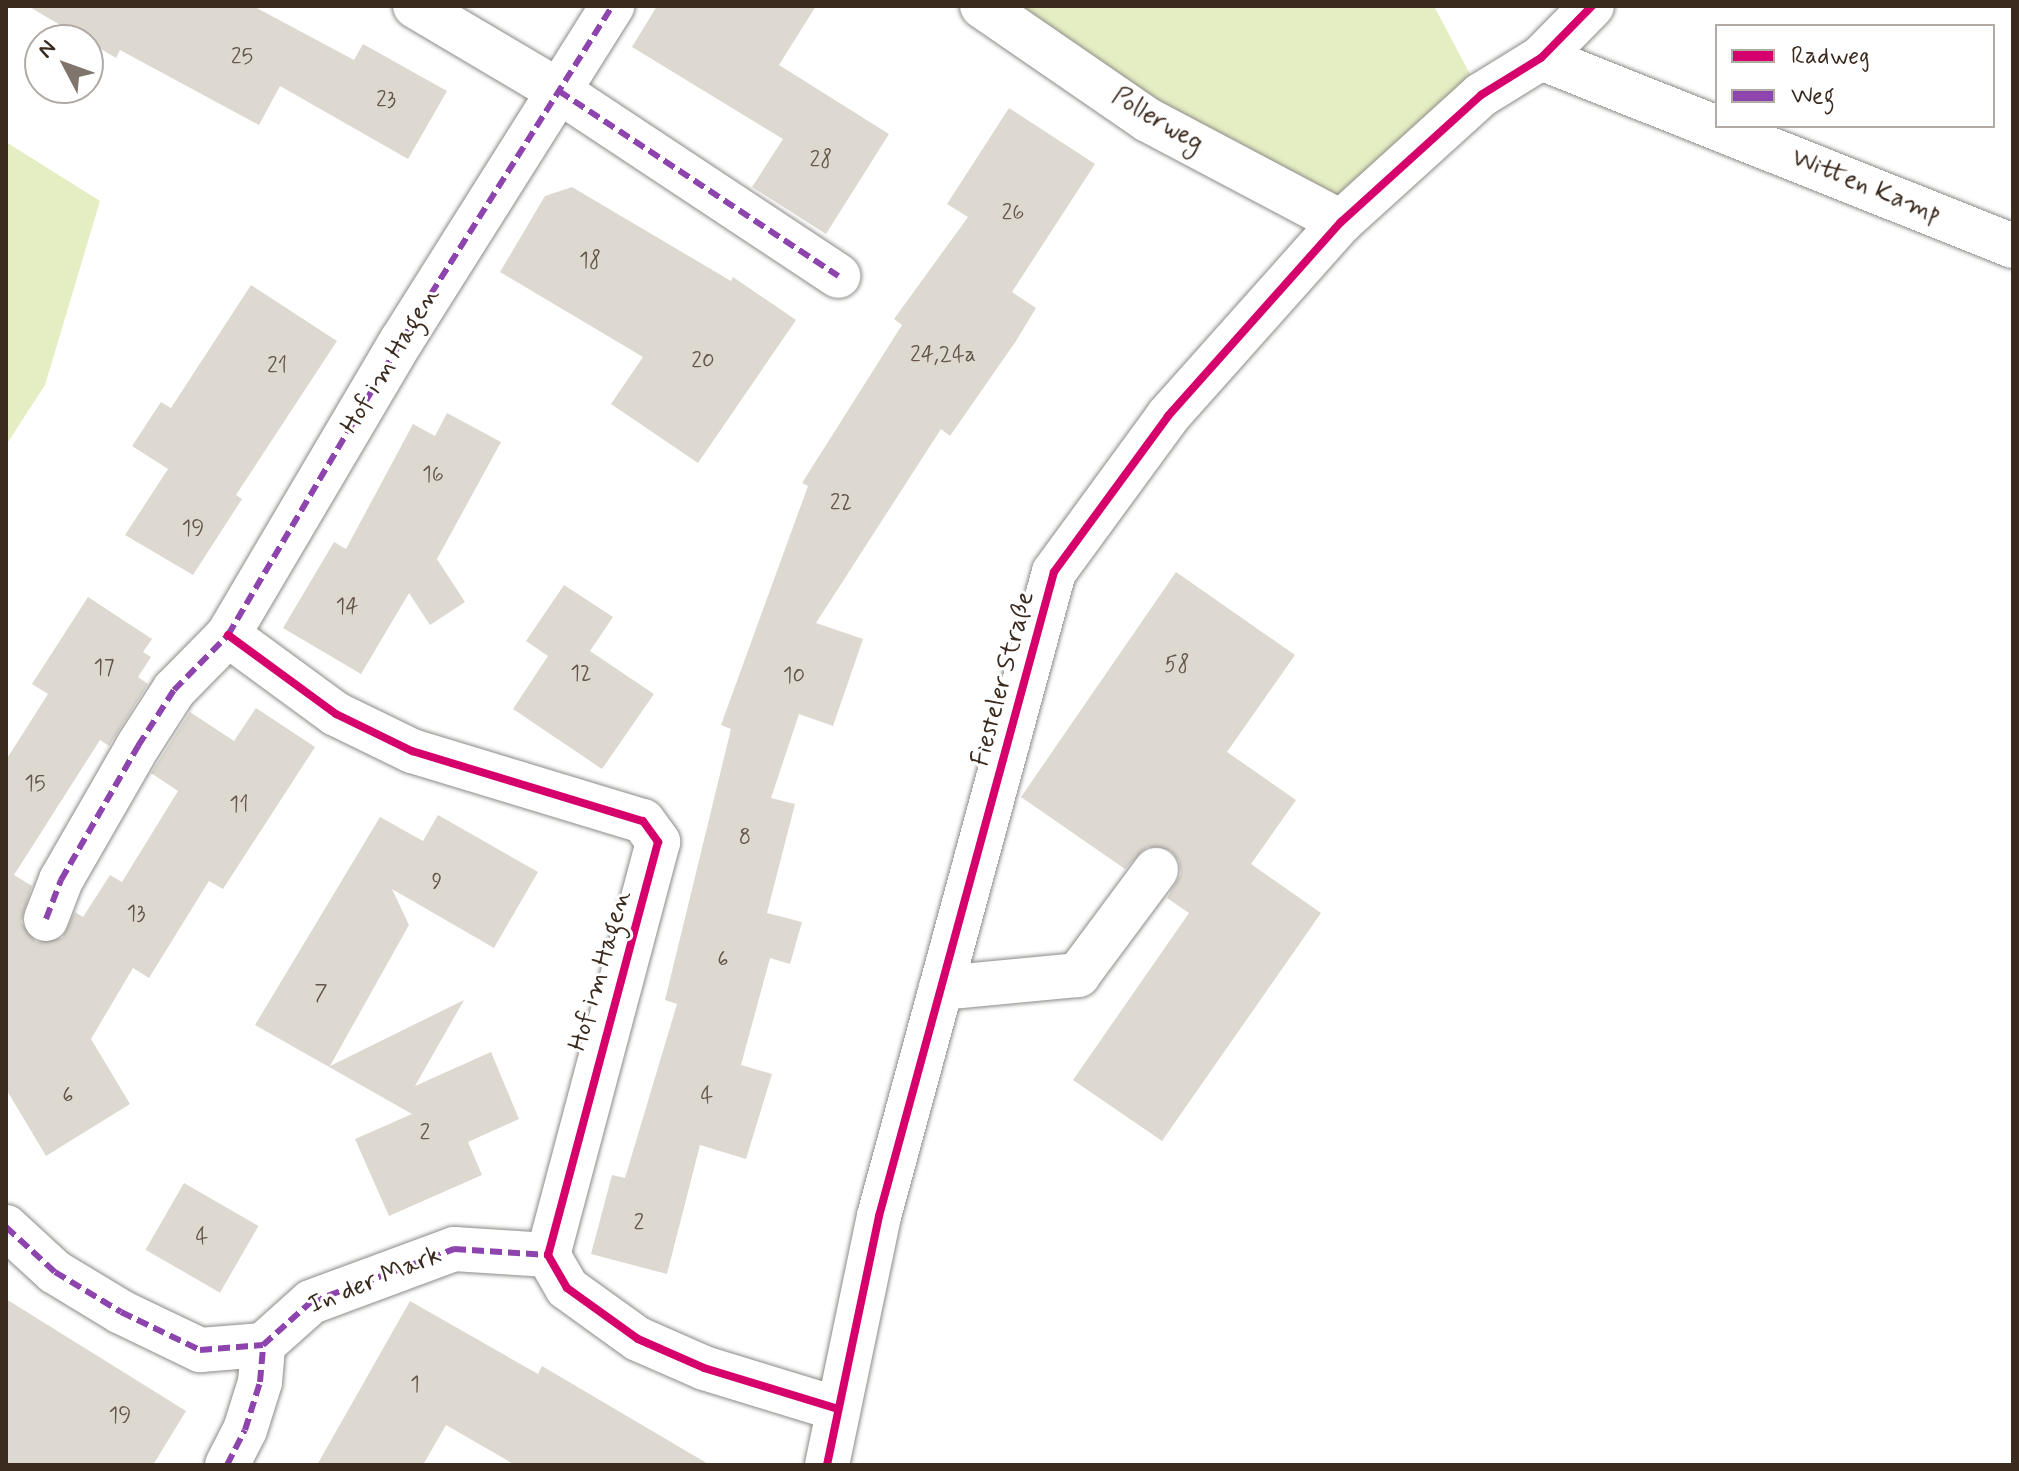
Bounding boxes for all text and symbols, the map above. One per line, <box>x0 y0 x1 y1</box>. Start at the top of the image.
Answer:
north arrow <box>24 24 104 104</box>
legend <box>1715 24 1995 128</box>
text: N <box>32 35 63 64</box>
text: Radweg <box>1791 41 1870 72</box>
house number: 25 <box>231 45 253 71</box>
text: Weg <box>1791 81 1835 112</box>
street label: Pollerweg <box>1106 82 1208 160</box>
house number: 23 <box>376 88 396 114</box>
street label: Witten Kamp <box>1788 143 1944 231</box>
house number: 28 <box>810 148 832 174</box>
house number: 26 <box>1002 201 1024 227</box>
house number: 18 <box>579 249 601 275</box>
street label: Hof im Hagen <box>338 287 444 435</box>
house number: 24,24a <box>910 343 976 369</box>
house number: 20 <box>691 349 715 375</box>
house number: 21 <box>267 354 287 380</box>
house number: 16 <box>422 463 444 489</box>
house number: 22 <box>830 491 852 517</box>
house number: 19 <box>182 517 204 543</box>
street label: Fiesteler Straße <box>966 590 1042 768</box>
house number: 14 <box>335 595 359 621</box>
house number: 58 <box>1164 653 1190 679</box>
house number: 17 <box>94 656 114 682</box>
house number: 12 <box>570 662 592 688</box>
house number: 10 <box>783 664 805 690</box>
house number: 15 <box>24 772 46 798</box>
house number: 11 <box>229 793 249 819</box>
house number: 8 <box>739 826 751 852</box>
house number: 9 <box>432 870 442 896</box>
street label: Hof im Hagen <box>565 892 637 1050</box>
house number: 13 <box>126 902 146 928</box>
house number: 6 <box>717 948 729 974</box>
house number: 7 <box>314 982 328 1008</box>
house number: 6 <box>62 1084 74 1110</box>
house number: 4 <box>701 1084 713 1110</box>
house number: 2 <box>420 1121 430 1147</box>
house number: 2 <box>634 1211 644 1237</box>
house number: 4 <box>196 1225 208 1251</box>
street label: In der Mark <box>306 1241 444 1321</box>
house number: 1 <box>410 1373 420 1399</box>
house number: 19 <box>109 1404 131 1430</box>

